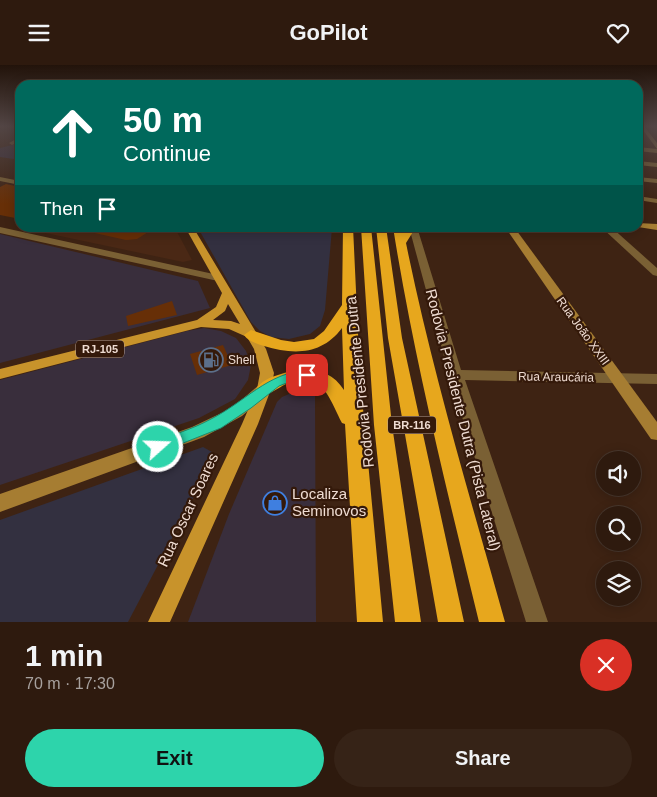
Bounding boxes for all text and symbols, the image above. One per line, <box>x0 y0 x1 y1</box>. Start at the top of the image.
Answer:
icon: menu <box>25 19 53 47</box>
icon: heart <box>604 19 632 47</box>
text: GoPilot <box>289 20 368 45</box>
icon: ahead <box>40 100 105 165</box>
text: 50 m <box>123 100 203 139</box>
text: Continue <box>123 141 211 166</box>
icon: arrive <box>93 195 121 223</box>
text: Then <box>40 198 83 219</box>
street label: Rodovia Presidente Dutra (Pista Lateral) <box>423 287 504 553</box>
street label: Rua João XXIII <box>554 294 612 368</box>
street label: Rodovia Presidente Dutra <box>342 295 377 468</box>
road number: RJ-105 <box>76 341 124 357</box>
fuel station icon: Shell <box>198 347 224 373</box>
place label: Shell <box>228 353 255 367</box>
pin <box>286 354 328 396</box>
icon: arrive <box>293 361 321 389</box>
street label: Rua Araucária <box>518 369 594 385</box>
road number: BR-116 <box>388 417 436 433</box>
position arrow <box>131 420 183 472</box>
street label: Rua Oscar Soares <box>154 450 221 569</box>
map controls <box>596 451 641 606</box>
button: sound <box>596 451 641 496</box>
place label: Localiza Seminovos <box>292 485 366 519</box>
shop icon: Localiza Seminovos <box>262 490 288 516</box>
button: search <box>596 506 641 551</box>
button: layers <box>596 561 641 606</box>
text: 1 min <box>25 639 103 672</box>
button: close <box>580 639 632 691</box>
text: 70 m · 17:30 <box>25 675 115 692</box>
button: Exit <box>25 729 324 787</box>
button: Share <box>334 729 632 787</box>

